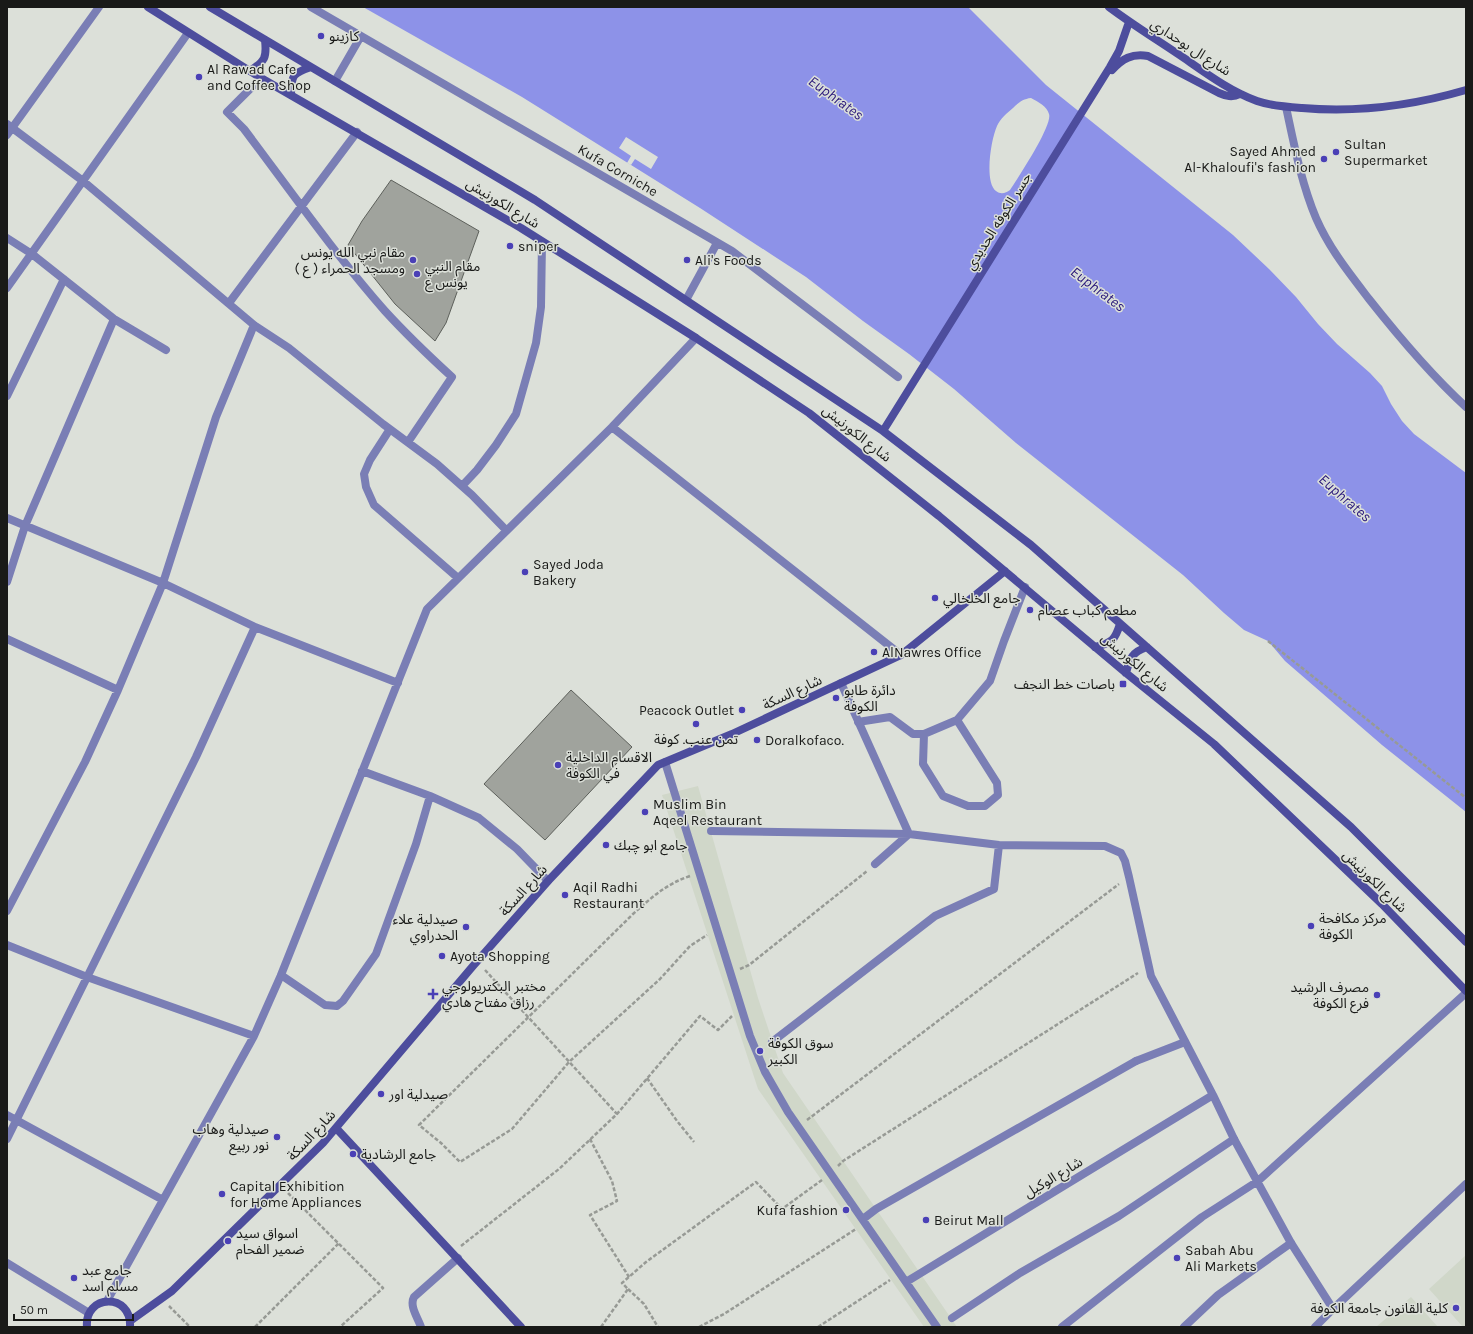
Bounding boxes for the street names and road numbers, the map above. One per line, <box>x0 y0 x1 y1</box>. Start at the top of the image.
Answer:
street label: شارع ال بوحداري <box>1146 15 1234 82</box>
street label: Kufa Corniche <box>575 141 661 200</box>
street label: جسر الکوفه الحديدي <box>962 169 1037 274</box>
street label: شارع الكورنيش <box>462 175 543 234</box>
street label: شارع الكورنيش <box>818 401 895 467</box>
street label: شارع الكورنيش <box>1096 629 1172 697</box>
street label: شارع السكة <box>760 671 825 715</box>
street label: شارع الكورنيش <box>1338 846 1410 918</box>
street label: شارع السكة <box>496 861 552 921</box>
street label: شارع السكة <box>284 1106 341 1166</box>
street label: شارع الوكيل <box>1021 1153 1087 1203</box>

